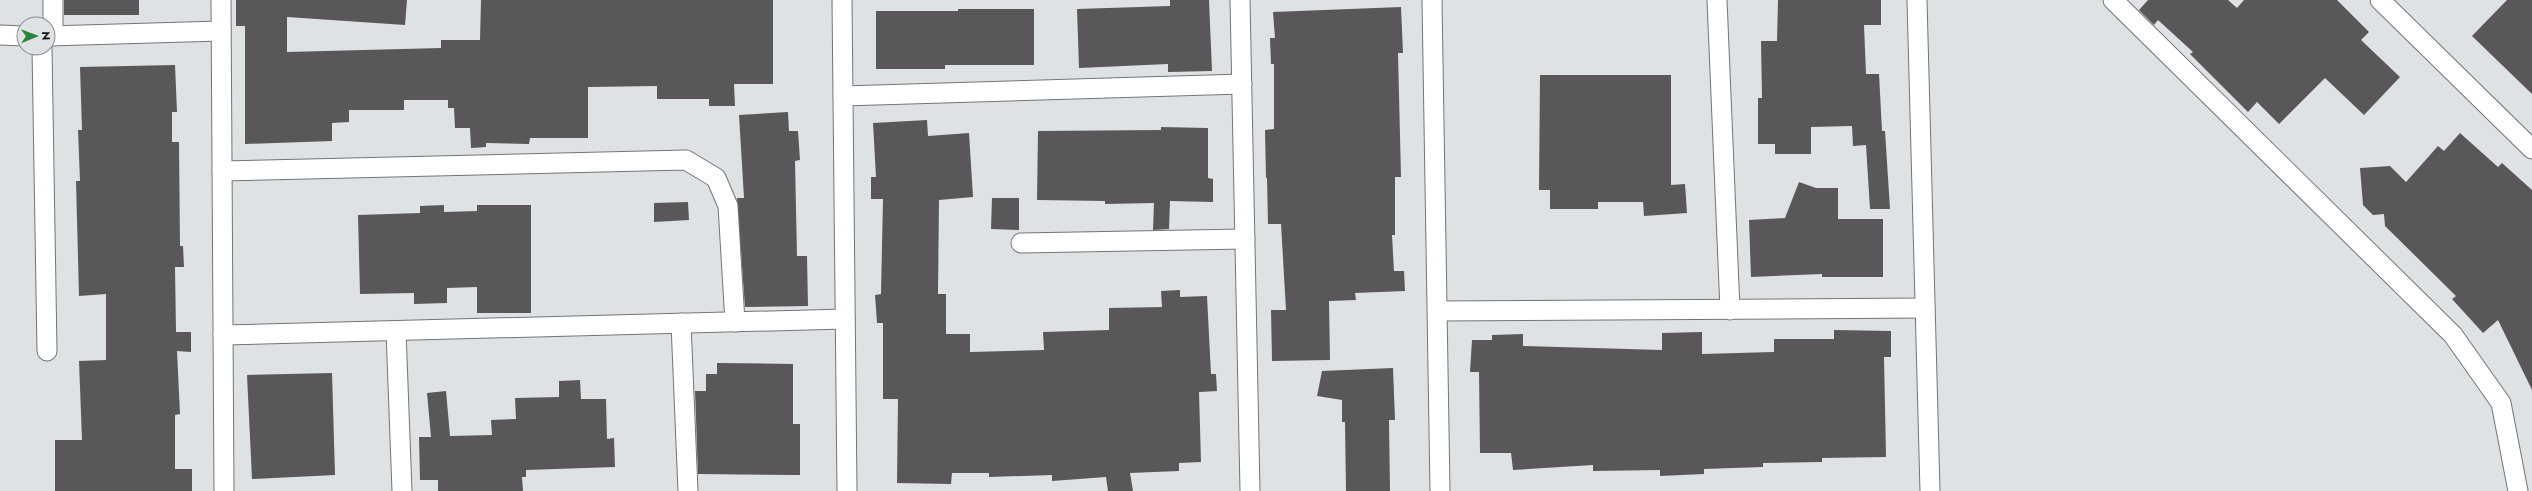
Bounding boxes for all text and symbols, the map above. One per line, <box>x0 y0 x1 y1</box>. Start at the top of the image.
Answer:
north arrow <box>16 16 56 56</box>
text: N <box>38 31 54 40</box>

